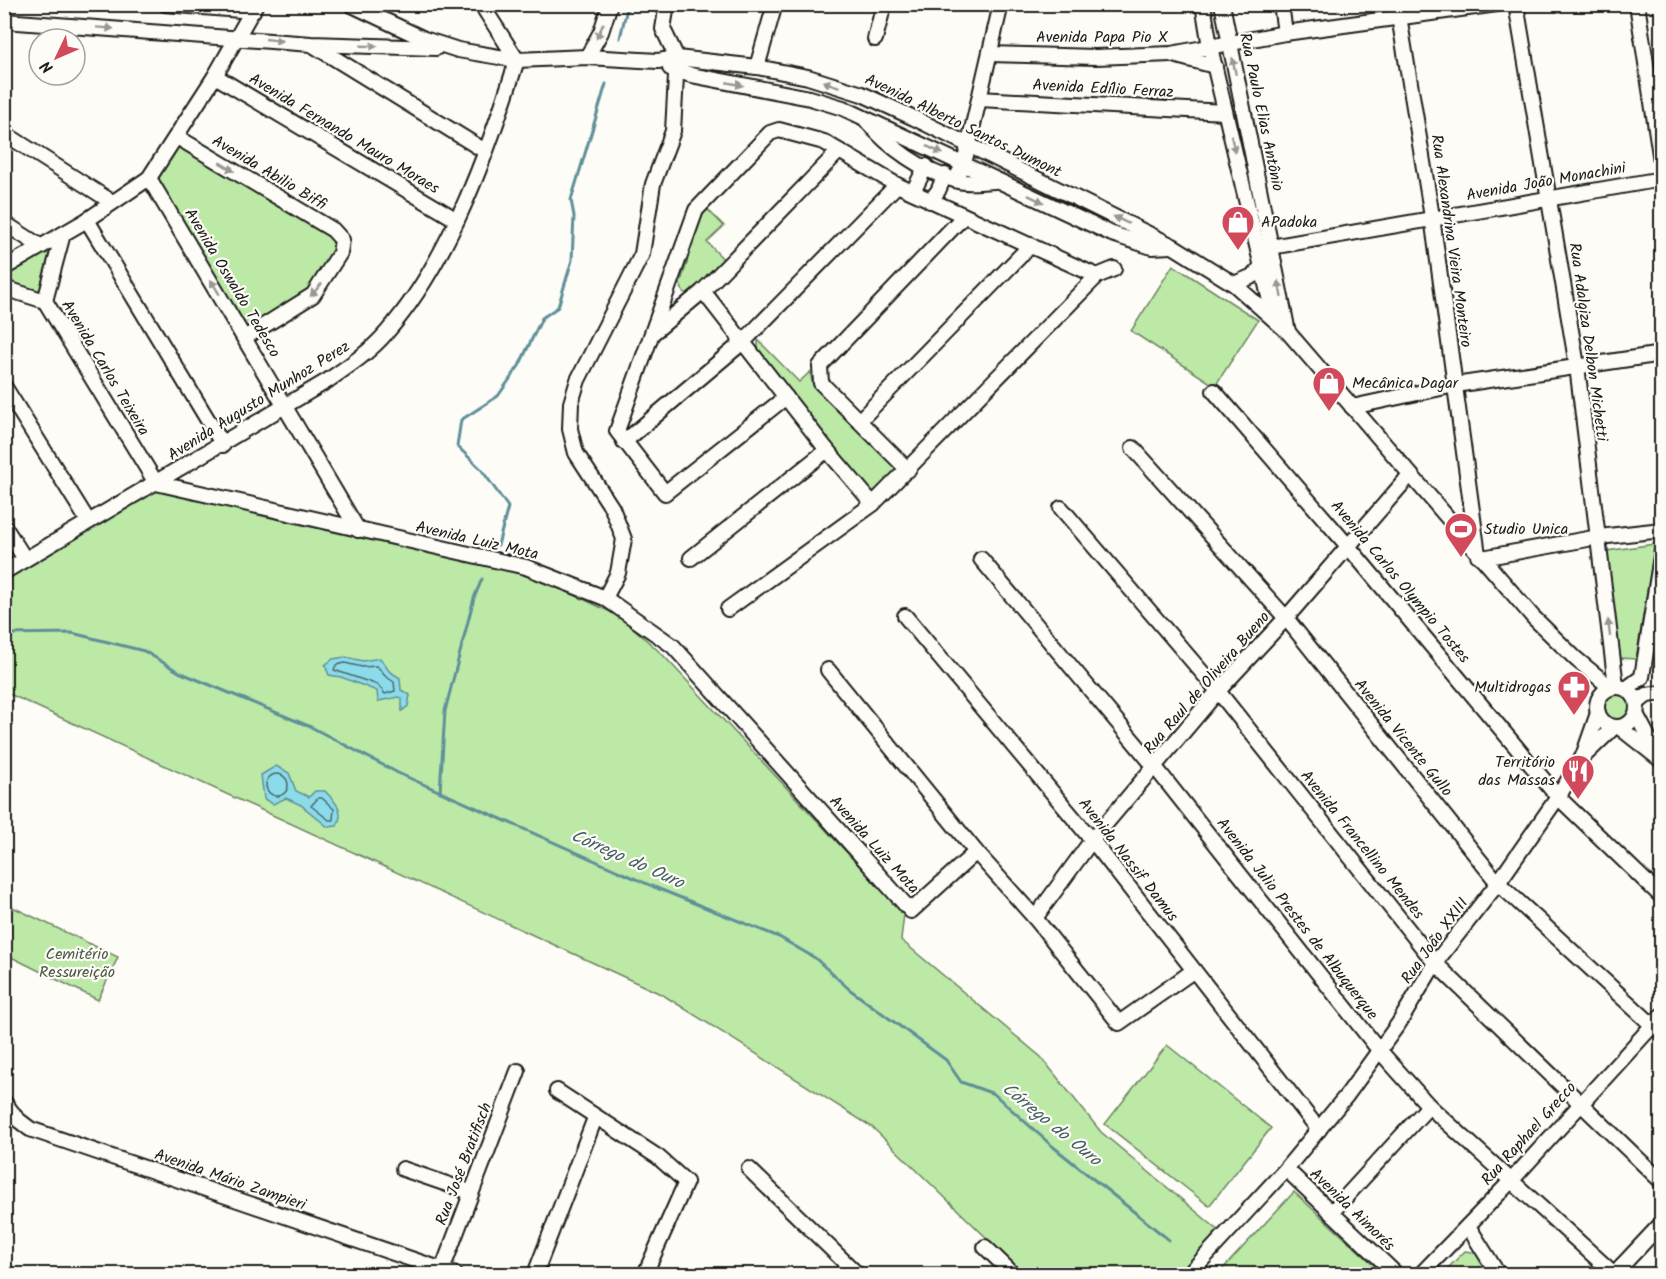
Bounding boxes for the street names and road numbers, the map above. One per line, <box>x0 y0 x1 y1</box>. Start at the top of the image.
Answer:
street label: Avenida Papa Pio X <box>1036 25 1169 50</box>
street label: Rua Paulo Elias Antônio <box>1232 30 1290 194</box>
street label: Avenida Fernando Mauro Moraes <box>244 67 444 201</box>
street label: Avenida Alberto Santos Dumont <box>860 67 1066 185</box>
street label: Avenida Edílio Ferraz <box>1032 73 1174 105</box>
street label: Avenida Abilio Biffi <box>207 129 332 217</box>
street label: Rua Alexandrina Vieira Monteiro <box>1424 133 1478 349</box>
street label: Avenida João Monachini <box>1464 155 1629 208</box>
street label: Avenida Oswaldo Tedesco <box>177 203 287 363</box>
street label: Rua Adalgiza Delbon Michetti <box>1562 241 1614 444</box>
street label: Avenida Carlos Teixeira <box>54 295 156 441</box>
street label: Avenida Augusto Munhoz Perez <box>163 335 355 467</box>
street label: Avenida Carlos Olympio Tostes <box>1324 495 1476 669</box>
street label: Avenida Luiz Mota <box>413 515 541 567</box>
street label: Rua Raul de Oliveira Bueno <box>1138 606 1276 760</box>
street label: Avenida Vicente Gullo <box>1348 674 1458 802</box>
street label: Avenida Francellino Mendes <box>1294 765 1430 925</box>
street label: Avenida Luiz Mota <box>823 790 925 900</box>
street label: Avenida Nassif Damus <box>1072 793 1185 927</box>
street label: Avenida Julio Prestes de Albuquerque <box>1210 813 1384 1025</box>
street label: Rua João XXIII <box>1395 892 1475 990</box>
street label: Rua Raphael Grecco <box>1475 1076 1583 1192</box>
street label: Rua José Bratifisch <box>429 1099 499 1229</box>
street label: Avenida Mário Zampieri <box>151 1142 310 1218</box>
street label: Avenida Aimorés <box>1304 1163 1401 1258</box>

